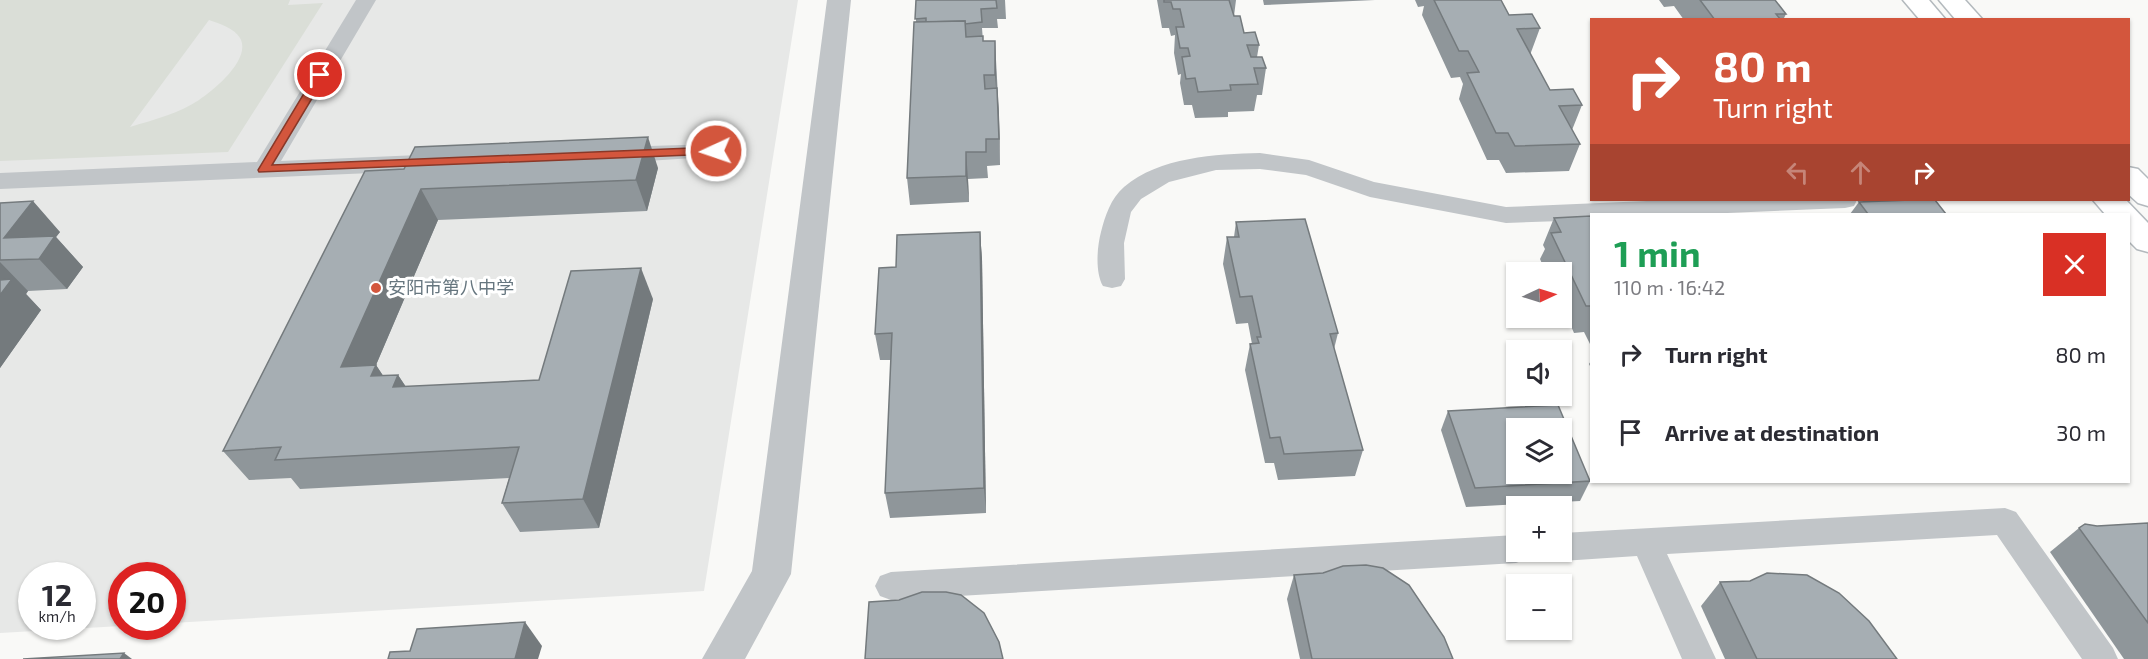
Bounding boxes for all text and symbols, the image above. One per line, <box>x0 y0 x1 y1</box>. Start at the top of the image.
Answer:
text: 80 m <box>1713 40 1812 90</box>
icon: right <box>1614 42 1692 120</box>
pin <box>294 49 345 100</box>
icon: arrive <box>303 58 336 91</box>
text: Turn right <box>1713 91 1833 123</box>
position arrow <box>684 119 748 183</box>
icon: left <box>1781 156 1814 189</box>
icon: ahead <box>1844 156 1877 189</box>
icon: right <box>1907 156 1940 189</box>
text: 1 min <box>1614 231 1701 274</box>
button: close <box>2043 233 2106 296</box>
north arrow <box>1506 262 1572 328</box>
map controls <box>1506 262 1572 640</box>
text: 110 m · 16:42 <box>1614 275 1725 299</box>
place label: 安阳市第八中学 <box>388 276 514 298</box>
marker: 安阳市第八中学 <box>369 281 383 295</box>
icon: right <box>1614 338 1647 371</box>
button: sound <box>1506 340 1572 406</box>
text: Turn right <box>1665 341 1767 367</box>
text: 80 m <box>2055 341 2106 367</box>
icon: arrive <box>1614 416 1647 449</box>
button: layers <box>1506 418 1572 484</box>
text: Arrive at destination <box>1665 419 1879 445</box>
text: 30 m <box>2056 419 2106 445</box>
button: + <box>1506 496 1572 562</box>
speed limit sign: 20 <box>108 562 186 640</box>
button: − <box>1506 574 1572 640</box>
text: 12 <box>42 576 72 612</box>
text: km/h <box>38 607 76 625</box>

